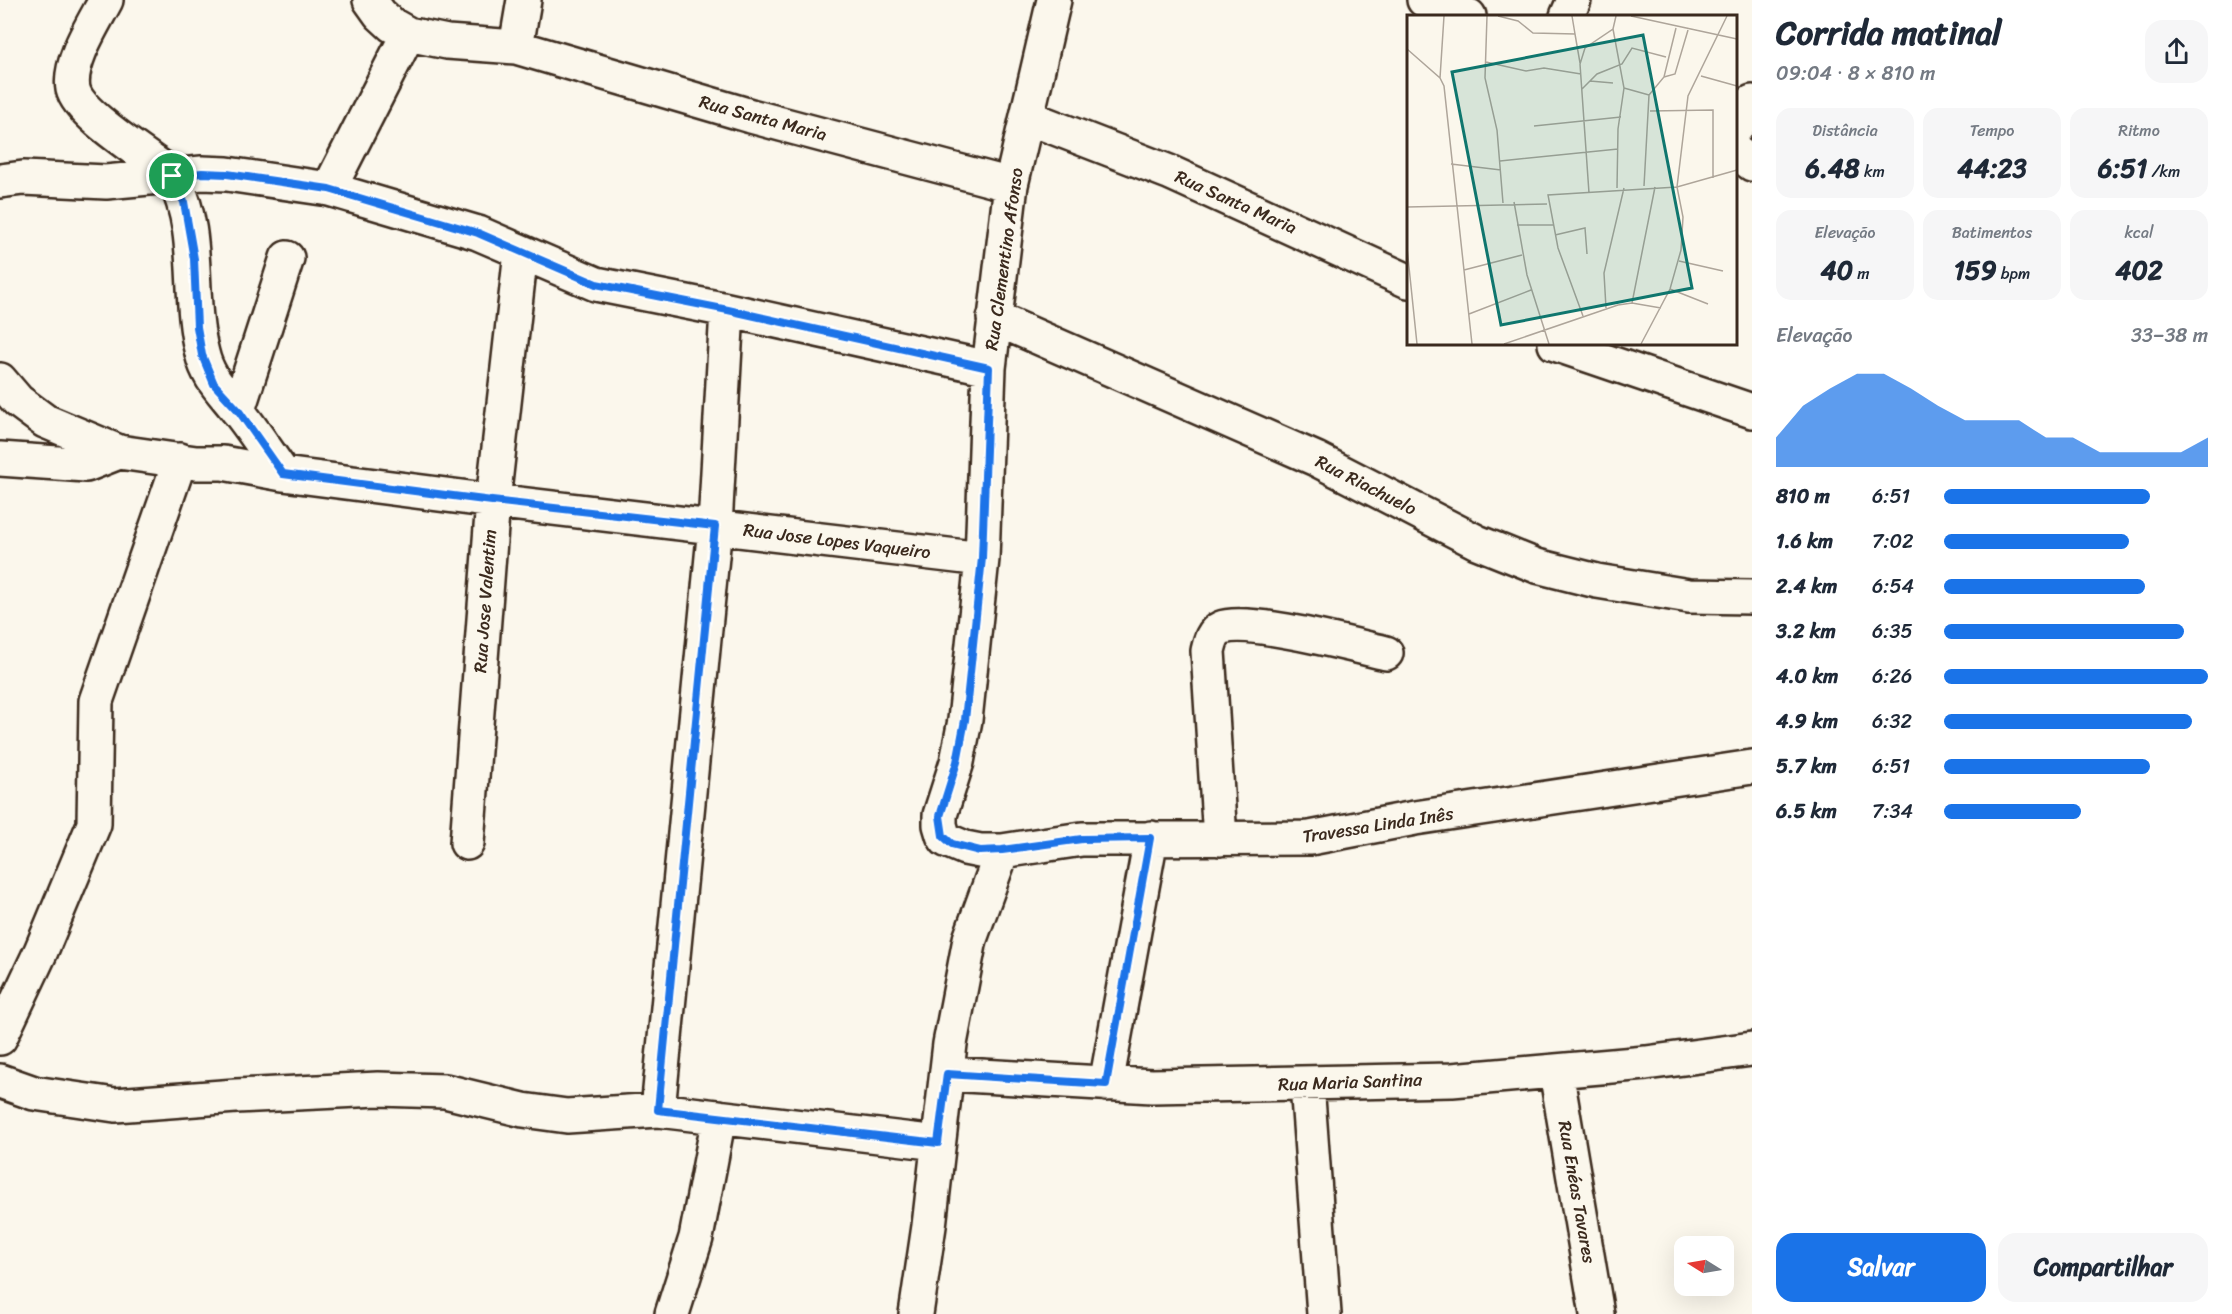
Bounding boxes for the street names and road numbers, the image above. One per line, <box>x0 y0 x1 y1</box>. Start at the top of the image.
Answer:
street label: Rua Santa Maria <box>696 86 830 150</box>
street label: Rua Santa Maria <box>1170 161 1302 243</box>
street label: Rua Clementino Afonso <box>975 166 1033 352</box>
street label: Rua Riachuelo <box>1310 446 1422 524</box>
street label: Rua Jose Lopes Vaqueiro <box>741 514 933 568</box>
street label: Rua Jose Valentim <box>464 528 506 674</box>
street label: Travessa Linda Inês <box>1300 797 1456 853</box>
street label: Rua Maria Santina <box>1277 1063 1424 1101</box>
street label: Rua Enéas Tavares <box>1549 1118 1605 1267</box>

